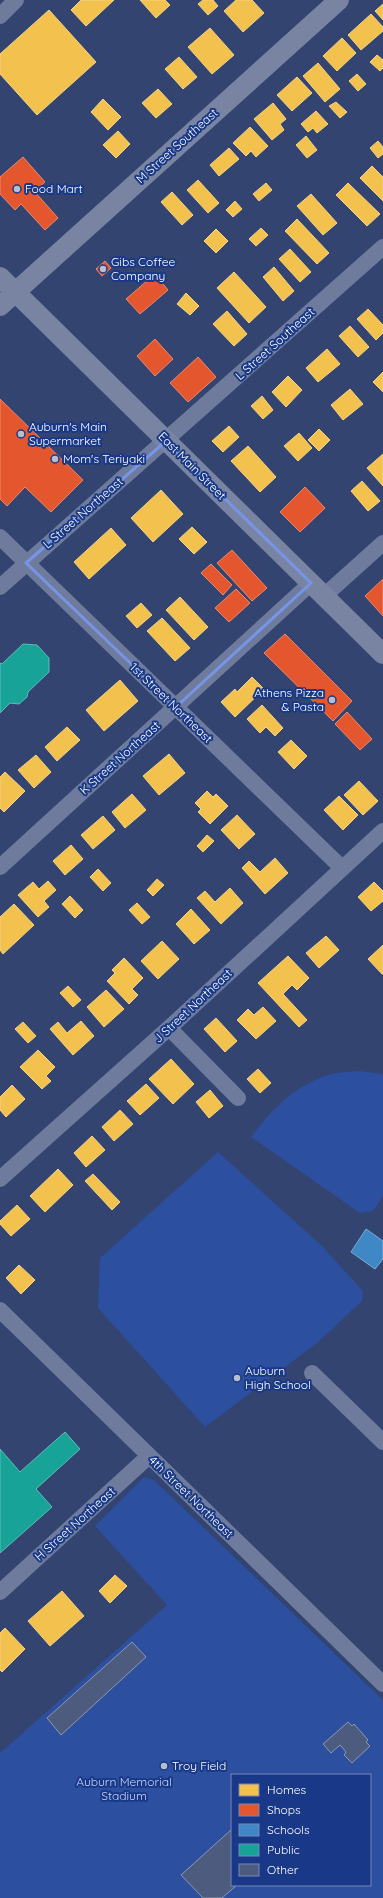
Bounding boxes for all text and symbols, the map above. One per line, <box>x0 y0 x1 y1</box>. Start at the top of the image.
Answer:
street label: M Street Southeast <box>133 105 221 186</box>
place label: Food Mart <box>25 181 83 196</box>
marker: Food Mart <box>12 184 22 194</box>
place label: Gibs Coffee Company <box>111 254 176 283</box>
marker: Gibs Coffee Company <box>98 264 108 274</box>
street label: L Street Southeast <box>232 304 317 383</box>
place label: Auburn's Main Supermarket <box>29 419 107 448</box>
marker: Auburn's Main Supermarket <box>16 429 26 439</box>
street label: East Main Street <box>155 429 229 503</box>
place label: Mom's Teriyaki <box>63 451 145 466</box>
marker: Mom's Teriyaki <box>50 454 60 464</box>
street label: L Street Northeast <box>40 474 126 551</box>
street label: 1st Street Northeast <box>127 659 216 746</box>
place label: Athens Pizza & Pasta <box>254 685 324 714</box>
marker: Athens Pizza & Pasta <box>327 695 337 705</box>
street label: K Street Northeast <box>76 718 163 798</box>
street label: J Street Northeast <box>150 966 235 1046</box>
place label: Auburn High School <box>245 1363 311 1392</box>
marker: Auburn High School <box>232 1373 242 1383</box>
street label: 4th Street Northeast <box>146 1452 237 1541</box>
street label: H Street Northeast <box>31 1484 118 1564</box>
place label: Troy Field <box>172 1758 226 1773</box>
marker: Troy Field <box>159 1761 169 1771</box>
park label: Auburn Memorial Stadium <box>76 1774 172 1803</box>
legend <box>231 1774 371 1886</box>
text: Homes <box>267 1782 307 1797</box>
text: Shops <box>267 1802 301 1817</box>
text: Schools <box>267 1822 310 1837</box>
text: Public <box>267 1842 300 1857</box>
text: Other <box>267 1862 299 1877</box>

